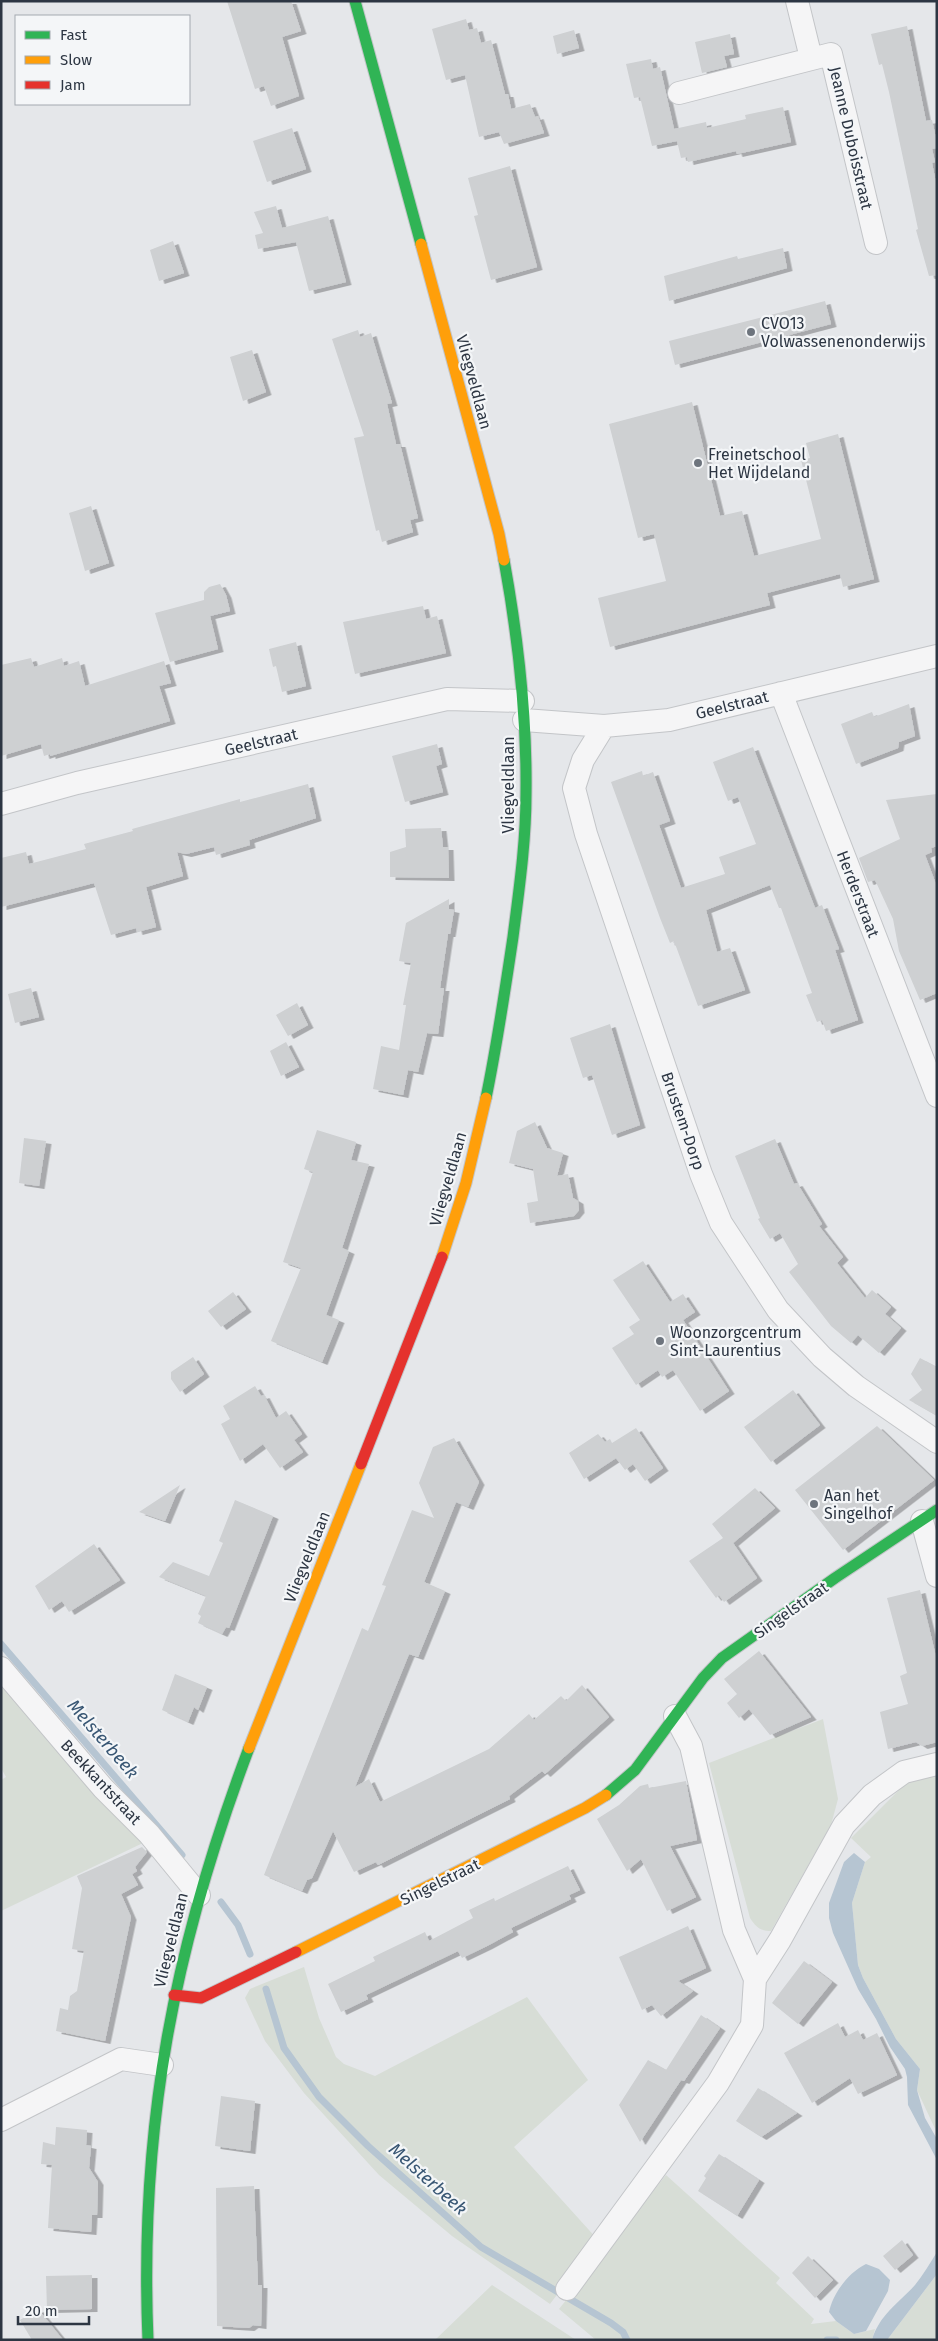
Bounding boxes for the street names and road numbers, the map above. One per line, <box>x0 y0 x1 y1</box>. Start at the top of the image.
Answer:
street label: Jeanne Duboisstraat <box>825 65 877 212</box>
street label: Vliegveldlaan <box>452 333 496 431</box>
street label: Geelstraat <box>694 687 771 723</box>
street label: Geelstraat <box>223 724 299 760</box>
street label: Vliegveldlaan <box>499 736 518 834</box>
street label: Herderstraat <box>833 848 883 940</box>
street label: Brustem-Dorp <box>657 1069 709 1173</box>
street label: Vliegveldlaan <box>425 1130 471 1228</box>
street label: Vliegveldlaan <box>280 1508 334 1606</box>
street label: Singelstraat <box>750 1577 832 1642</box>
street label: Beekkantstraat <box>57 1736 145 1829</box>
street label: Singelstraat <box>397 1855 483 1909</box>
street label: Vliegveldlaan <box>150 1891 192 1989</box>

